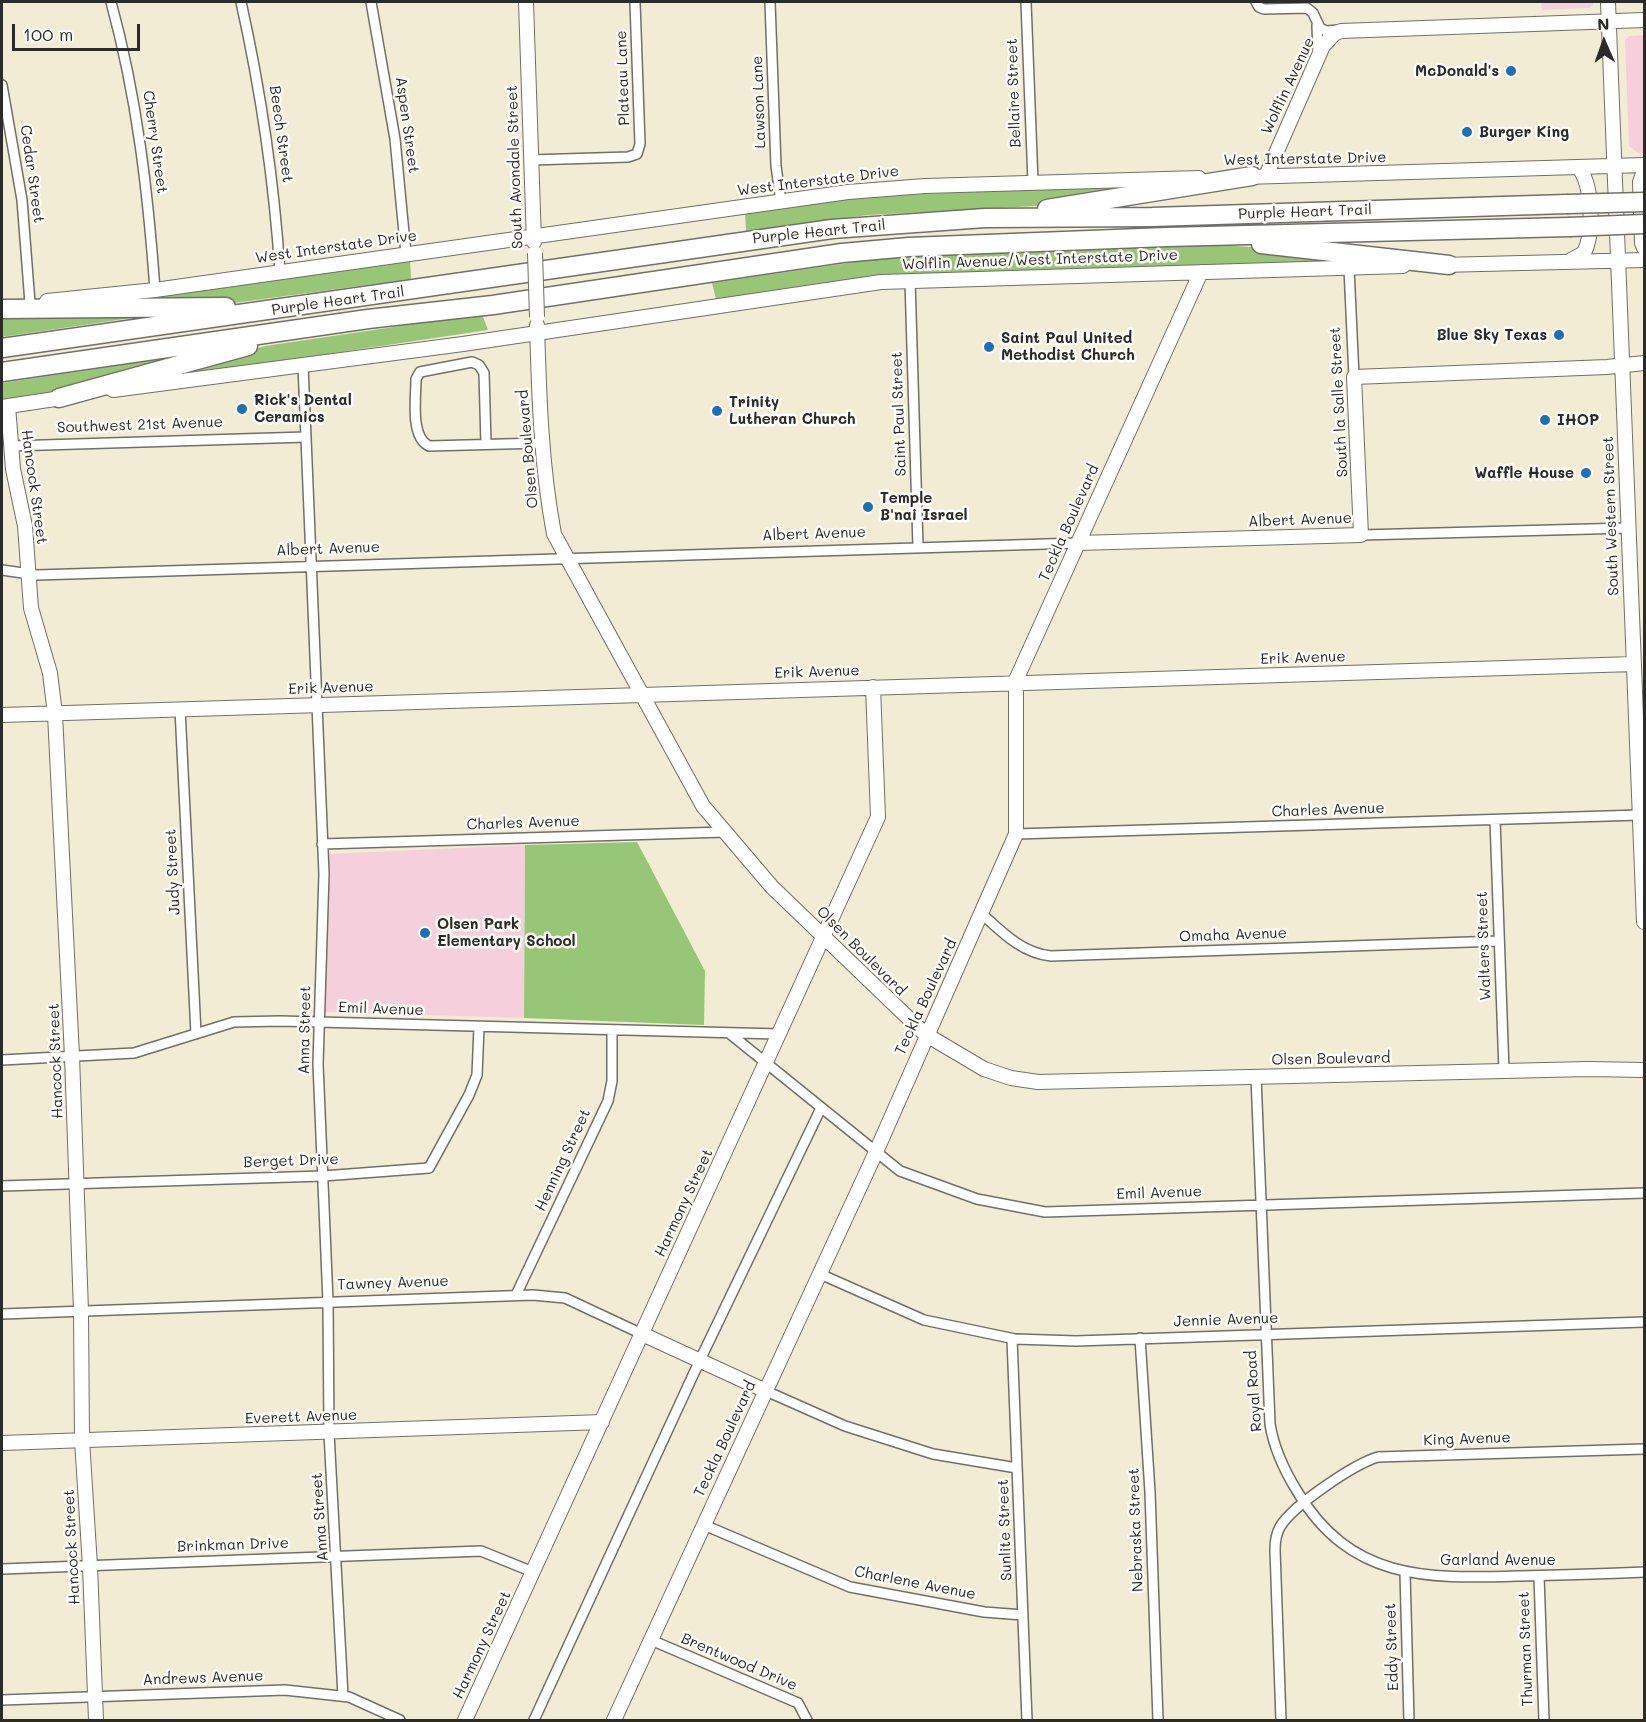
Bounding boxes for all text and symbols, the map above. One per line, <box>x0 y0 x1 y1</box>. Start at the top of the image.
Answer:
scale bar <box>15 12 142 50</box>
north arrow <box>1574 12 1634 72</box>
text: N <box>1597 13 1610 34</box>
text: 100 m <box>23 22 73 46</box>
street label: Plateau Lane <box>612 30 634 126</box>
street label: Wolflin Avenue <box>1258 35 1318 137</box>
street label: Bellaire Street <box>1003 38 1025 148</box>
street label: Lawson Lane <box>748 55 770 149</box>
place label: McDonald's <box>1415 62 1499 80</box>
marker: McDonald's <box>1504 64 1518 78</box>
street label: Aspen Street <box>391 76 423 174</box>
street label: Beech Street <box>265 84 297 184</box>
street label: South Avondale Street <box>503 85 527 249</box>
street label: Cherry Street <box>139 89 171 195</box>
place label: Burger King <box>1479 123 1569 141</box>
street label: Cedar Street <box>16 124 48 224</box>
marker: Burger King <box>1460 125 1474 139</box>
street label: West Interstate Drive <box>1223 149 1387 169</box>
street label: West Interstate Drive <box>736 162 900 200</box>
street label: Purple Heart Trail <box>1238 201 1372 223</box>
street label: Purple Heart Trail <box>752 216 886 248</box>
street label: West Interstate Drive <box>254 227 418 267</box>
street label: Wolflin Avenue/West Interstate Drive <box>902 246 1178 274</box>
street label: Purple Heart Trail <box>270 283 406 319</box>
street label: South la Salle Street <box>1326 326 1352 478</box>
place label: Blue Sky Texas <box>1436 326 1547 344</box>
marker: Blue Sky Texas <box>1552 328 1566 342</box>
place label: Saint Paul United Methodist Church <box>1001 329 1135 364</box>
marker: Saint Paul United Methodist Church <box>982 340 996 354</box>
street label: Saint Paul Street <box>888 351 910 477</box>
street label: Olsen Boulevard <box>514 389 542 509</box>
place label: Rick's Dental Ceramics <box>254 391 352 426</box>
place label: Trinity Lutheran Church <box>729 393 856 428</box>
marker: Rick's Dental Ceramics <box>235 402 249 416</box>
marker: Trinity Lutheran Church <box>710 404 724 418</box>
place label: IHOP <box>1557 411 1599 429</box>
street label: Southwest 21st Avenue <box>57 413 223 437</box>
marker: IHOP <box>1538 413 1552 427</box>
street label: Hancock Street <box>17 429 51 545</box>
street label: South Western Street <box>1599 436 1623 596</box>
street label: Teckla Boulevard <box>1035 462 1103 584</box>
place label: Waffle House <box>1475 464 1574 482</box>
marker: Waffle House <box>1579 466 1593 480</box>
place label: Temple B'nai Israel <box>880 489 968 524</box>
marker: Temple B'nai Israel <box>861 500 875 514</box>
street label: Albert Avenue <box>1248 509 1352 531</box>
street label: Albert Avenue <box>762 523 866 545</box>
street label: Albert Avenue <box>276 538 380 560</box>
street label: Erik Avenue <box>1260 648 1346 668</box>
street label: Erik Avenue <box>774 662 860 682</box>
street label: Erik Avenue <box>288 678 374 698</box>
street label: Charles Avenue <box>1271 799 1385 821</box>
street label: Charles Avenue <box>466 812 580 834</box>
street label: Judy Street <box>162 828 184 916</box>
street label: Walters Street <box>1473 891 1495 1001</box>
street label: Olsen Boulevard <box>813 903 909 999</box>
place label: Olsen Park Elementary School <box>437 915 576 950</box>
street label: Omaha Avenue <box>1179 924 1287 946</box>
marker: Olsen Park Elementary School <box>418 926 432 940</box>
street label: Teckla Boulevard <box>891 936 961 1058</box>
street label: Anna Street <box>295 985 315 1075</box>
street label: Emil Avenue <box>338 999 424 1019</box>
street label: Hancock Street <box>45 1003 67 1119</box>
street label: Olsen Boulevard <box>1271 1049 1391 1069</box>
street label: Henning Street <box>531 1106 595 1214</box>
street label: Harmony Street <box>651 1146 717 1260</box>
street label: Berget Drive <box>243 1150 339 1172</box>
street label: Emil Avenue <box>1116 1183 1202 1203</box>
street label: Tawney Avenue <box>337 1272 449 1294</box>
street label: Jennie Avenue <box>1173 1309 1279 1331</box>
street label: Royal Road <box>1242 1350 1266 1432</box>
street label: Teckla Boulevard <box>690 1378 760 1500</box>
street label: Everett Avenue <box>244 1406 358 1428</box>
street label: King Avenue <box>1423 1428 1511 1450</box>
street label: Nebraska Street <box>1125 1468 1147 1592</box>
street label: Anna Street <box>308 1472 332 1562</box>
street label: Sunlite Street <box>994 1479 1016 1581</box>
street label: Hancock Street <box>60 1489 84 1605</box>
street label: Brinkman Drive <box>177 1534 289 1556</box>
street label: Garland Avenue <box>1440 1551 1556 1569</box>
street label: Charlene Avenue <box>853 1562 977 1604</box>
street label: Harmony Street <box>449 1588 515 1702</box>
street label: Thurman Street <box>1515 1591 1537 1707</box>
street label: Eddy Street <box>1381 1603 1403 1691</box>
street label: Brentwood Drive <box>678 1629 800 1695</box>
street label: Andrews Avenue <box>142 1667 264 1689</box>

